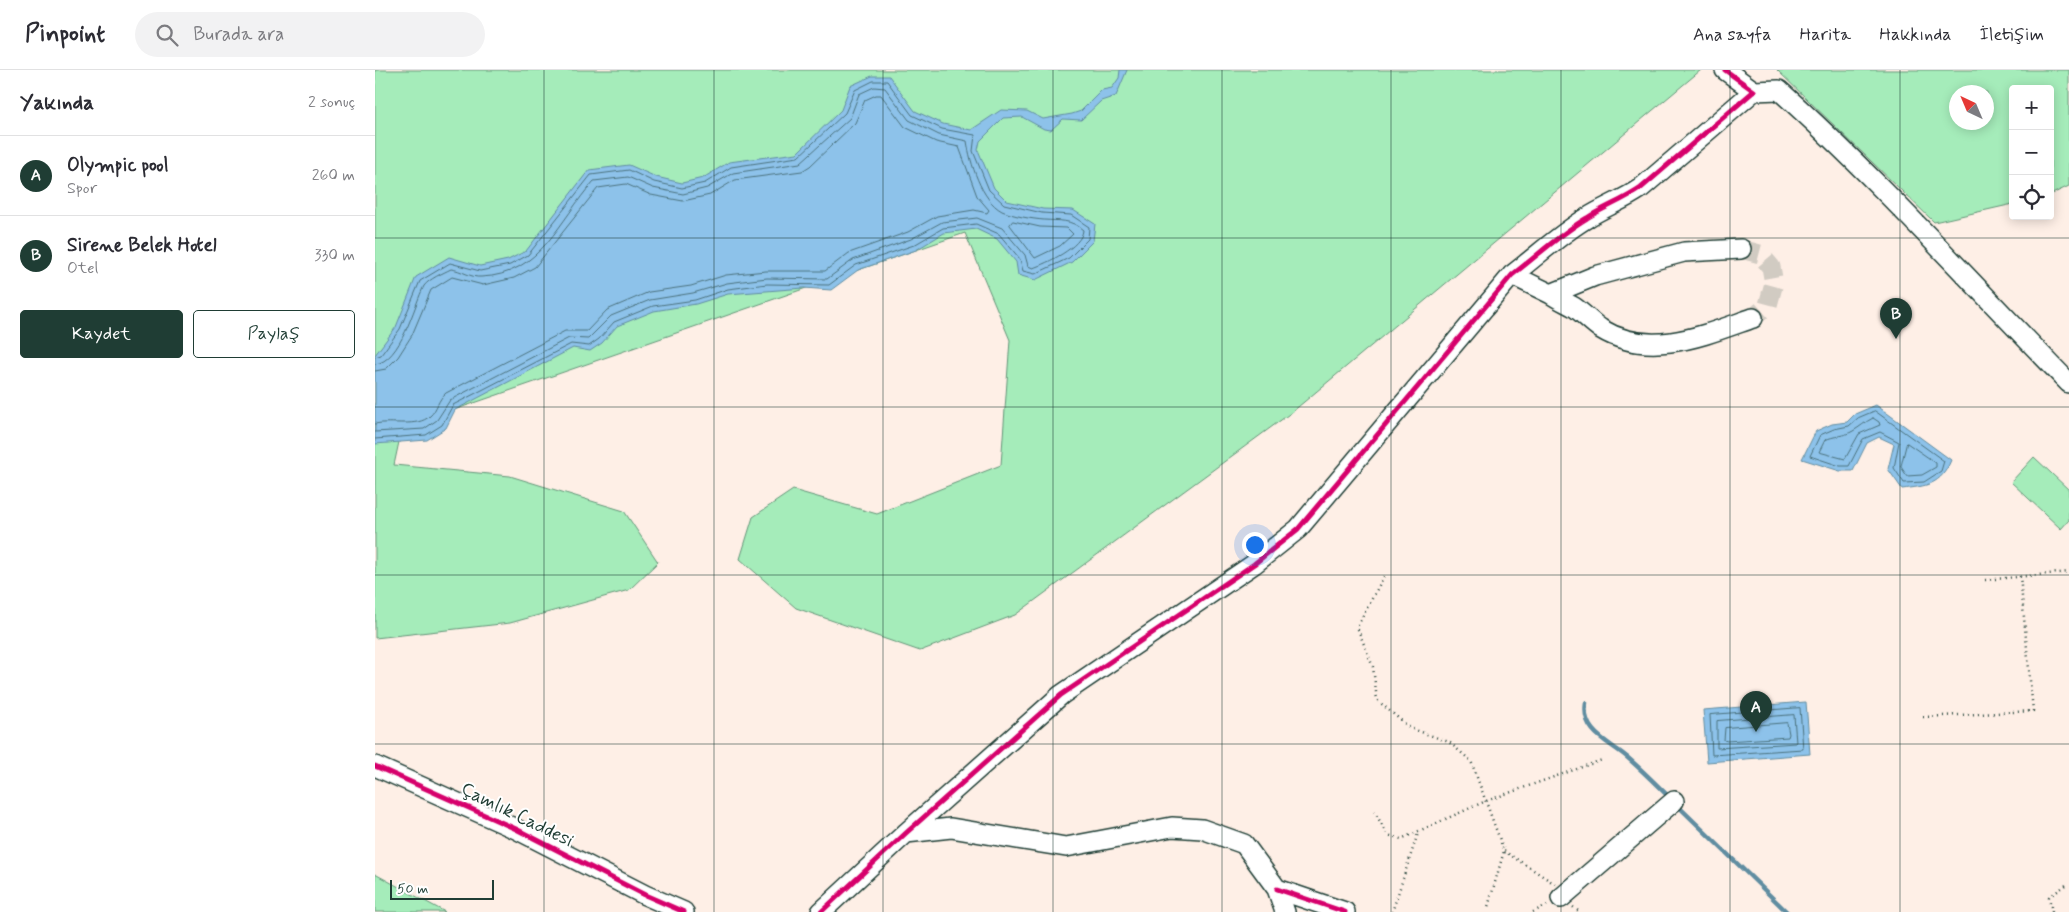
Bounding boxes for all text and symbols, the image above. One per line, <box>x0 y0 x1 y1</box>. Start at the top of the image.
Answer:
search box <box>135 12 485 57</box>
text: Pinpoint <box>25 19 105 50</box>
icon: search <box>153 21 181 49</box>
text: Burada ara <box>193 22 284 47</box>
text: Ana sayfa <box>1693 23 1772 47</box>
text: Harita <box>1800 23 1851 47</box>
text: Hakkında <box>1879 23 1952 47</box>
text: İletişim <box>1980 23 2044 47</box>
north arrow <box>1949 85 1994 130</box>
map controls <box>2009 85 2054 220</box>
button: + <box>2009 85 2054 130</box>
text: Yakında <box>20 89 94 117</box>
text: 2 sonuç <box>308 92 355 113</box>
button: − <box>2009 130 2054 175</box>
text: Olympic pool <box>67 153 168 178</box>
text: A <box>31 165 41 186</box>
text: 260 m <box>312 165 355 186</box>
button: locate <box>2009 175 2054 220</box>
text: Spor <box>67 178 97 199</box>
text: Sirene Belek Hotel <box>67 233 217 258</box>
text: B <box>31 245 41 266</box>
text: 330 m <box>314 245 355 266</box>
text: Otel <box>67 258 98 279</box>
pin: B <box>1880 298 1912 339</box>
button: Kaydet <box>20 310 183 358</box>
button: Paylaş <box>193 310 355 358</box>
your location <box>1242 532 1268 558</box>
pin: A <box>1740 691 1772 732</box>
street label: Çamlık Caddesi <box>456 777 578 853</box>
scale bar <box>390 877 494 900</box>
text: 50 m <box>397 880 428 898</box>

